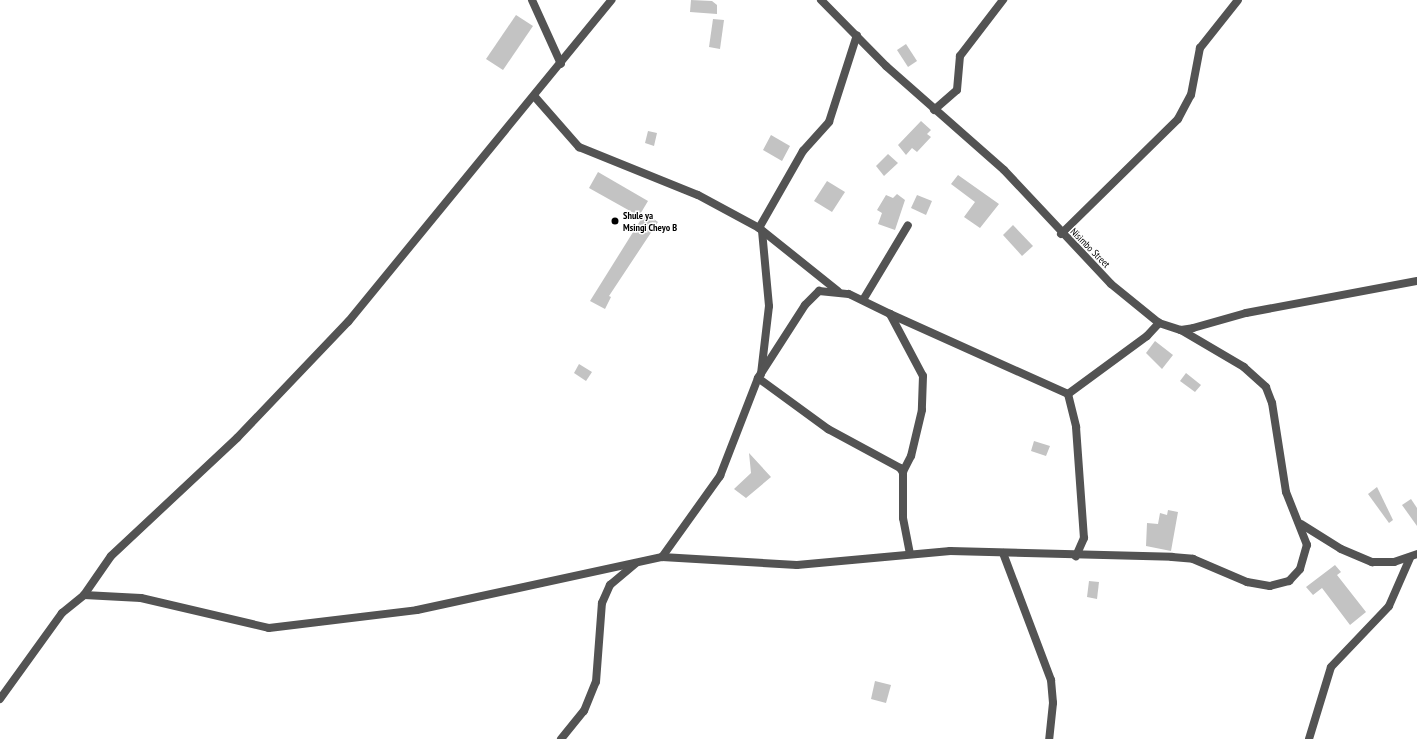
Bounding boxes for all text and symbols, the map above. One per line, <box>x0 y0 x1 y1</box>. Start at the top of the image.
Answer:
place label: Shule ya Msingi Cheyo B <box>623 209 677 232</box>
marker: Shule ya Msingi Cheyo B <box>610 216 620 226</box>
street label: Nisimbo Street <box>1068 226 1112 270</box>

